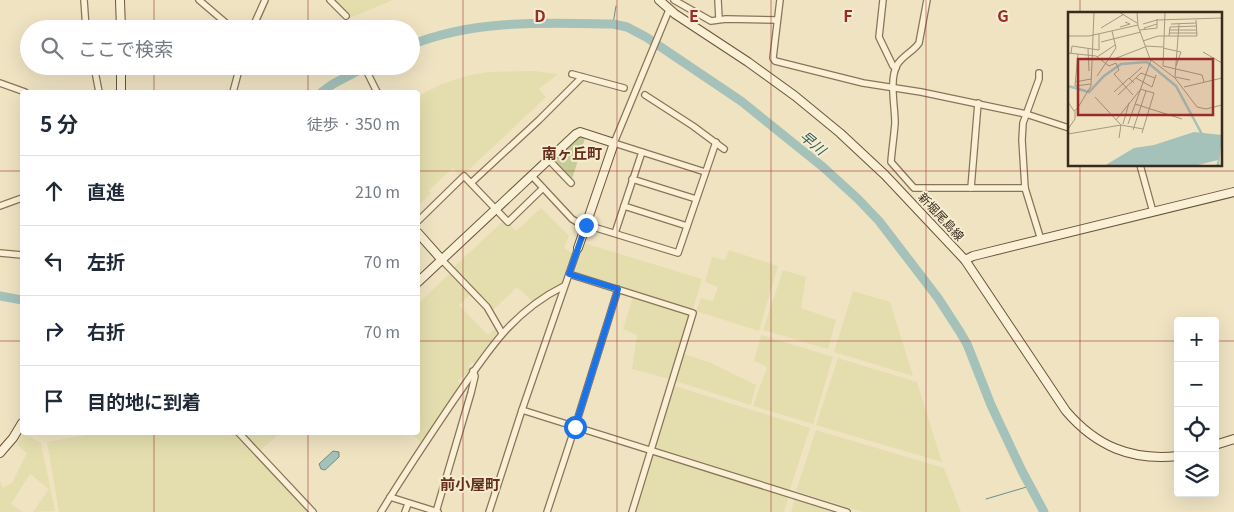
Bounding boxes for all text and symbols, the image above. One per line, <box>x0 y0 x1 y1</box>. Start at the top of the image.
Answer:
text: D <box>534 3 546 27</box>
text: E <box>689 3 699 27</box>
text: F <box>843 3 853 27</box>
text: G <box>997 3 1009 27</box>
inset map <box>1068 12 1222 166</box>
search box <box>20 20 420 75</box>
icon: search <box>38 34 66 62</box>
text: ここで検索 <box>78 34 173 61</box>
text: 5 分 <box>40 108 78 138</box>
text: 徒歩 · 350 m <box>307 111 400 135</box>
water label: 早川 <box>796 126 832 160</box>
district label: 南ヶ丘町 <box>542 142 602 163</box>
icon: ahead <box>40 177 68 205</box>
text: 直進 <box>87 177 125 204</box>
text: 210 m <box>355 179 400 203</box>
street label: 新堀尾島線 <box>915 188 969 244</box>
route end <box>575 214 598 237</box>
icon: left <box>40 247 68 275</box>
text: 左折 <box>87 247 125 274</box>
text: 70 m <box>364 249 400 273</box>
icon: right <box>40 317 68 345</box>
text: 右折 <box>87 317 125 344</box>
map controls <box>1174 317 1219 497</box>
button: + <box>1174 317 1219 362</box>
text: 70 m <box>364 319 400 343</box>
button: − <box>1174 362 1219 407</box>
icon: arrive <box>40 387 68 415</box>
text: 目的地に到着 <box>87 387 201 414</box>
button: locate <box>1174 407 1219 452</box>
route start <box>564 416 587 439</box>
button: layers <box>1174 452 1219 497</box>
district label: 前小屋町 <box>440 473 500 494</box>

